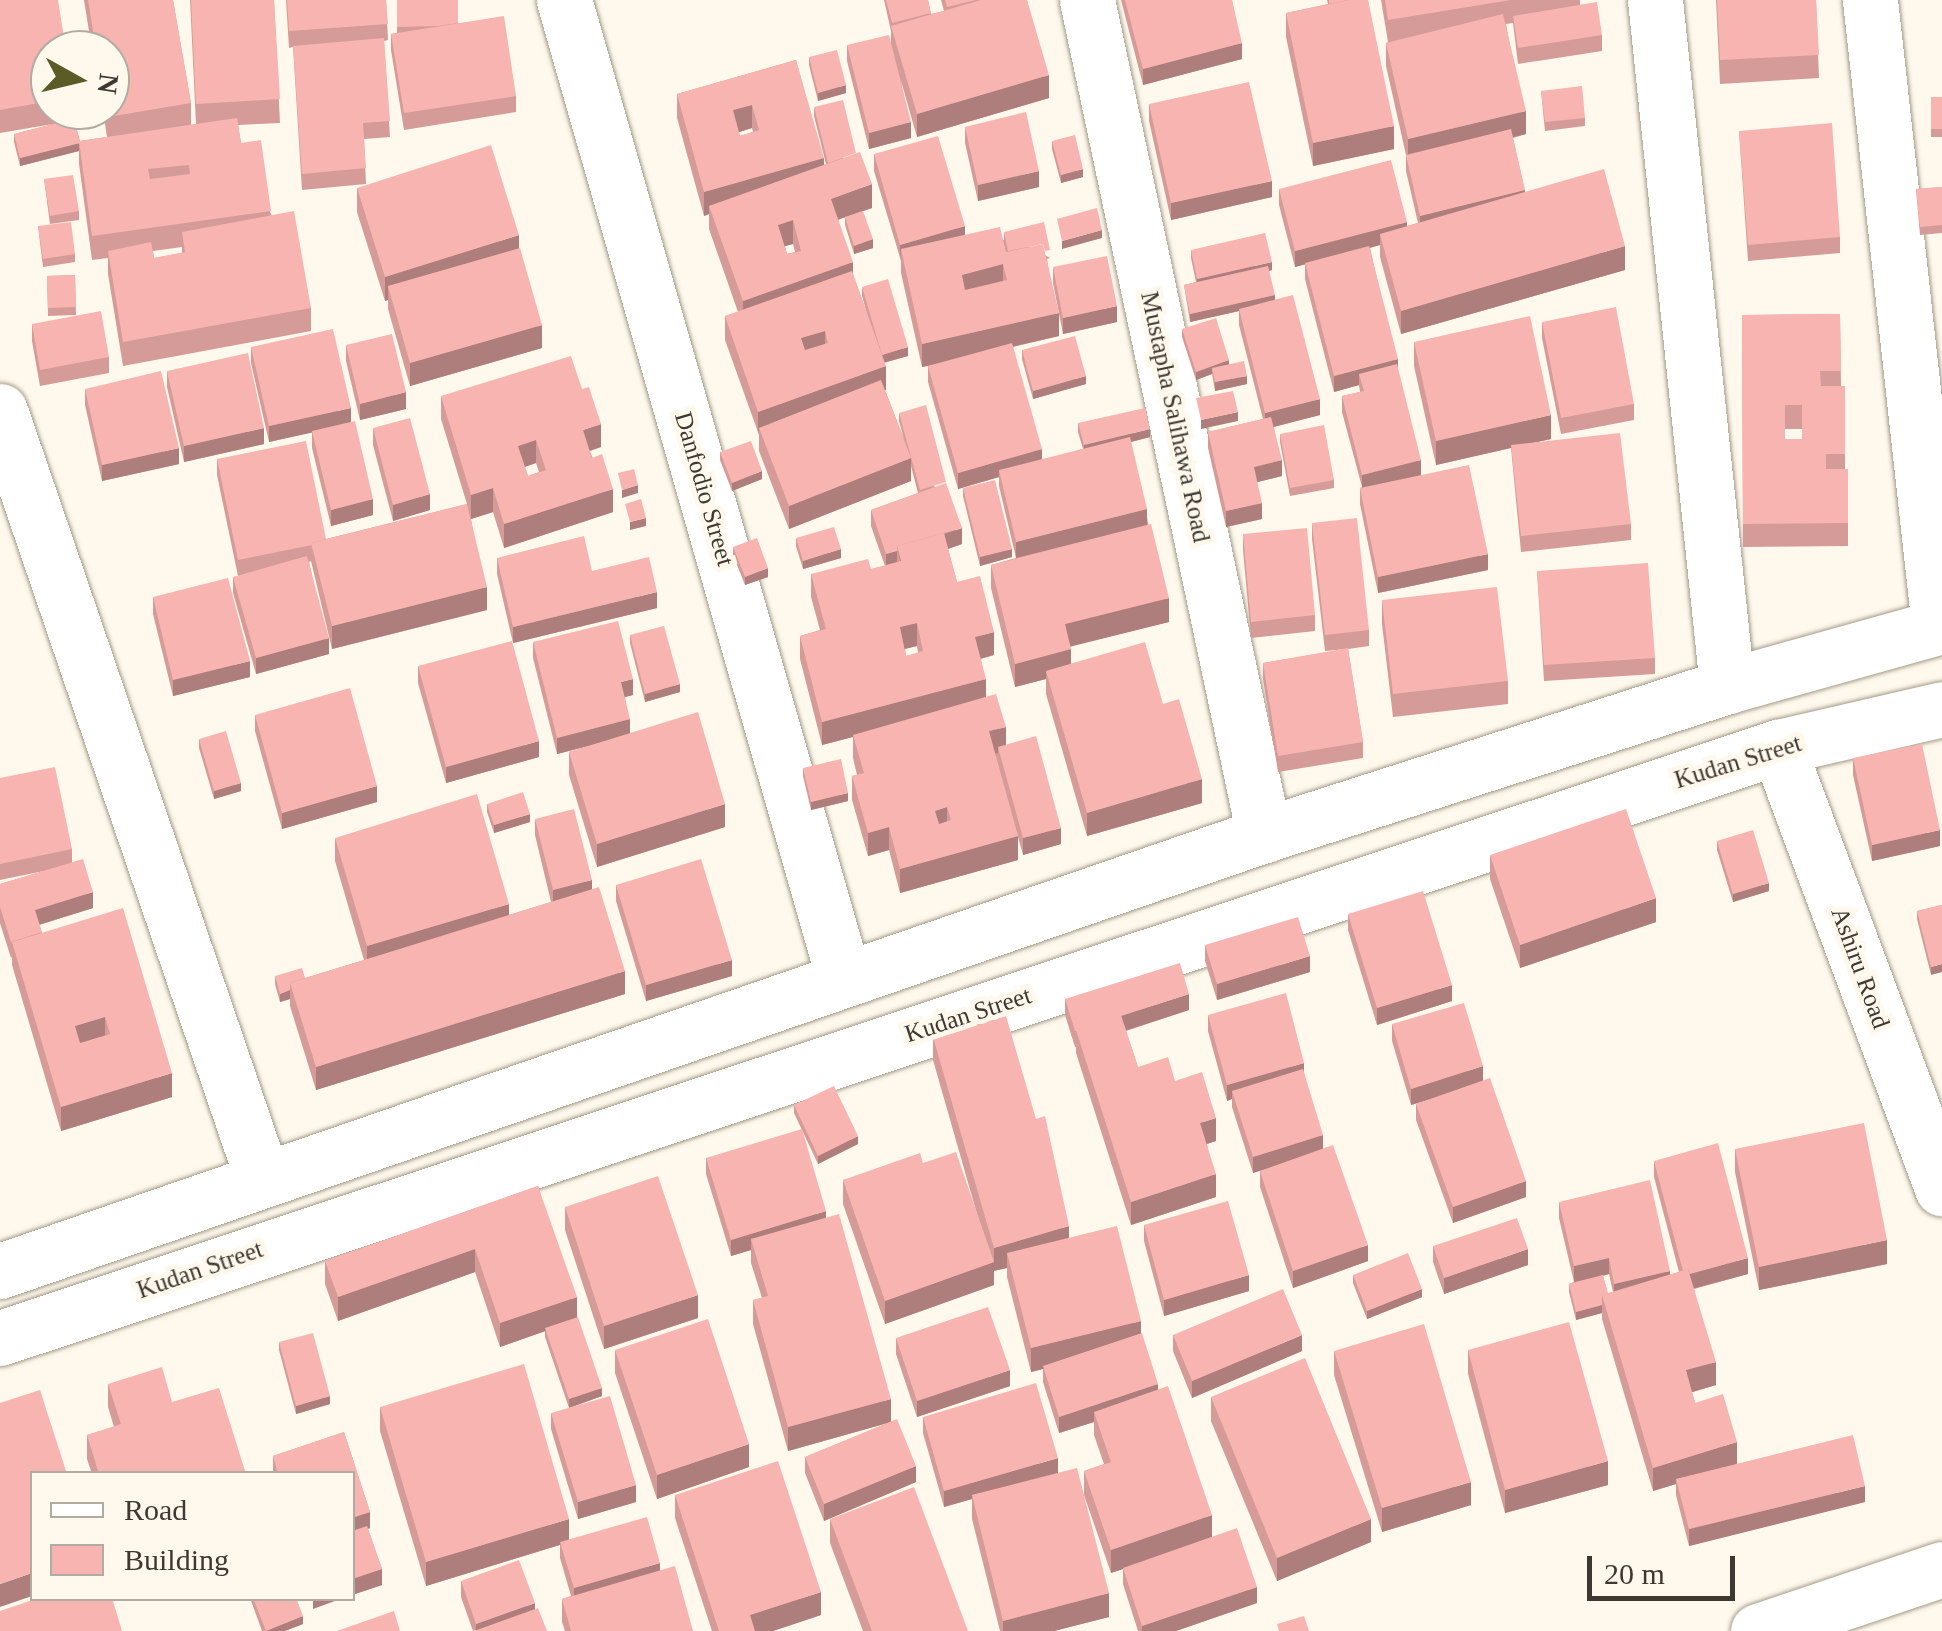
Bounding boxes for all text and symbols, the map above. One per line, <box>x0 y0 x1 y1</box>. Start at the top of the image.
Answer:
north arrow <box>30 30 130 130</box>
text: N <box>91 72 125 96</box>
street label: Mustapha Salihawa Road <box>1134 289 1216 545</box>
street label: Danfodio Street <box>668 408 740 570</box>
street label: Kudan Street <box>1671 728 1805 796</box>
street label: Ashiru Road <box>1824 903 1896 1033</box>
street label: Kudan Street <box>901 980 1035 1050</box>
street label: Kudan Street <box>133 1234 267 1306</box>
legend <box>30 1471 355 1601</box>
text: Road <box>124 1493 187 1526</box>
scale bar <box>1592 1536 1740 1598</box>
text: Building <box>124 1543 229 1576</box>
text: 20 m <box>1604 1557 1665 1590</box>

